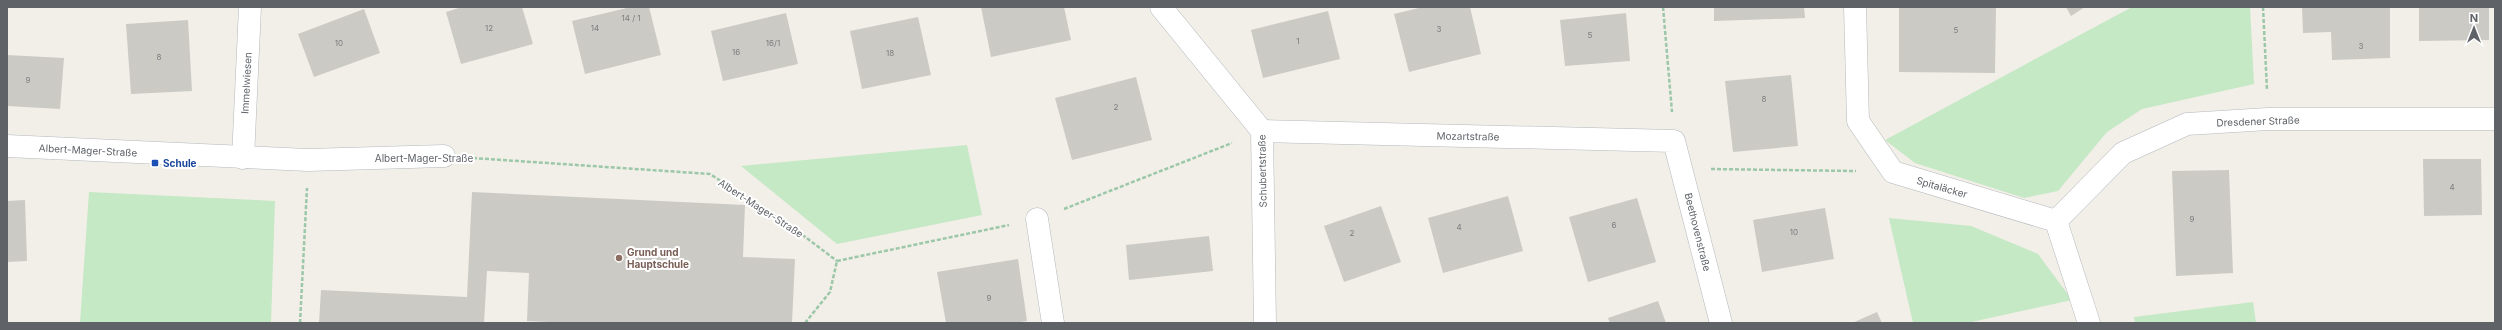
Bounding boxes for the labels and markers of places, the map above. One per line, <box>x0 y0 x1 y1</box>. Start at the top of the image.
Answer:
place label: Schule <box>163 157 197 169</box>
marker: Schule <box>150 158 160 168</box>
place label: Grund und Hauptschule <box>627 246 689 270</box>
marker: Grund und Hauptschule <box>614 253 624 263</box>

